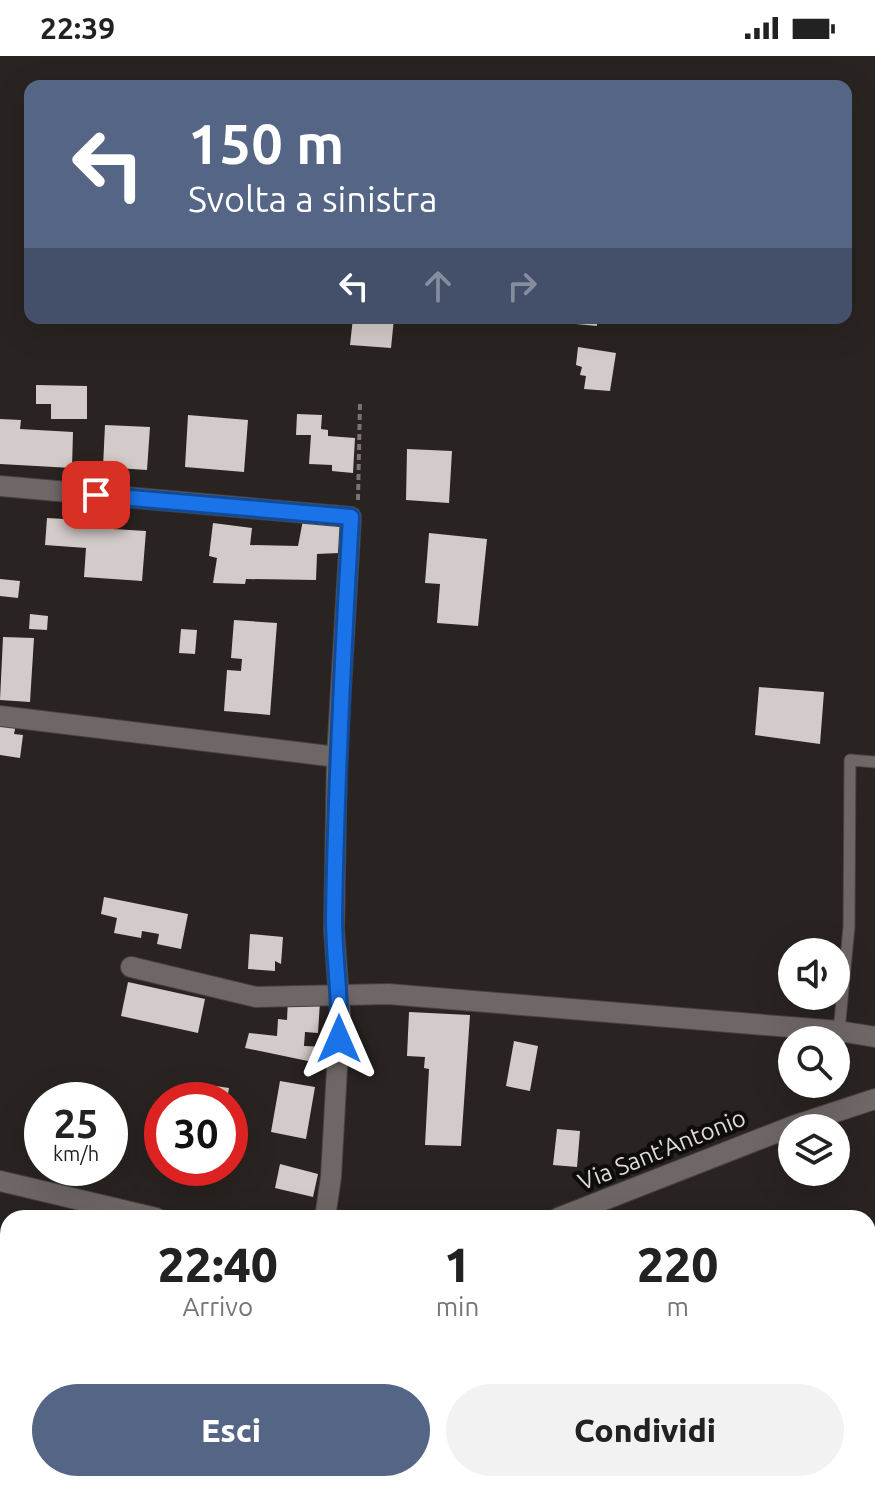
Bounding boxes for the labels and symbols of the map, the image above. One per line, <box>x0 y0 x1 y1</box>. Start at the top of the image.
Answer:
pin <box>62 461 130 529</box>
position arrow <box>297 997 381 1081</box>
speed limit sign: 30 <box>144 1082 248 1186</box>
street label: Via Sant'Antonio <box>574 1104 750 1195</box>

